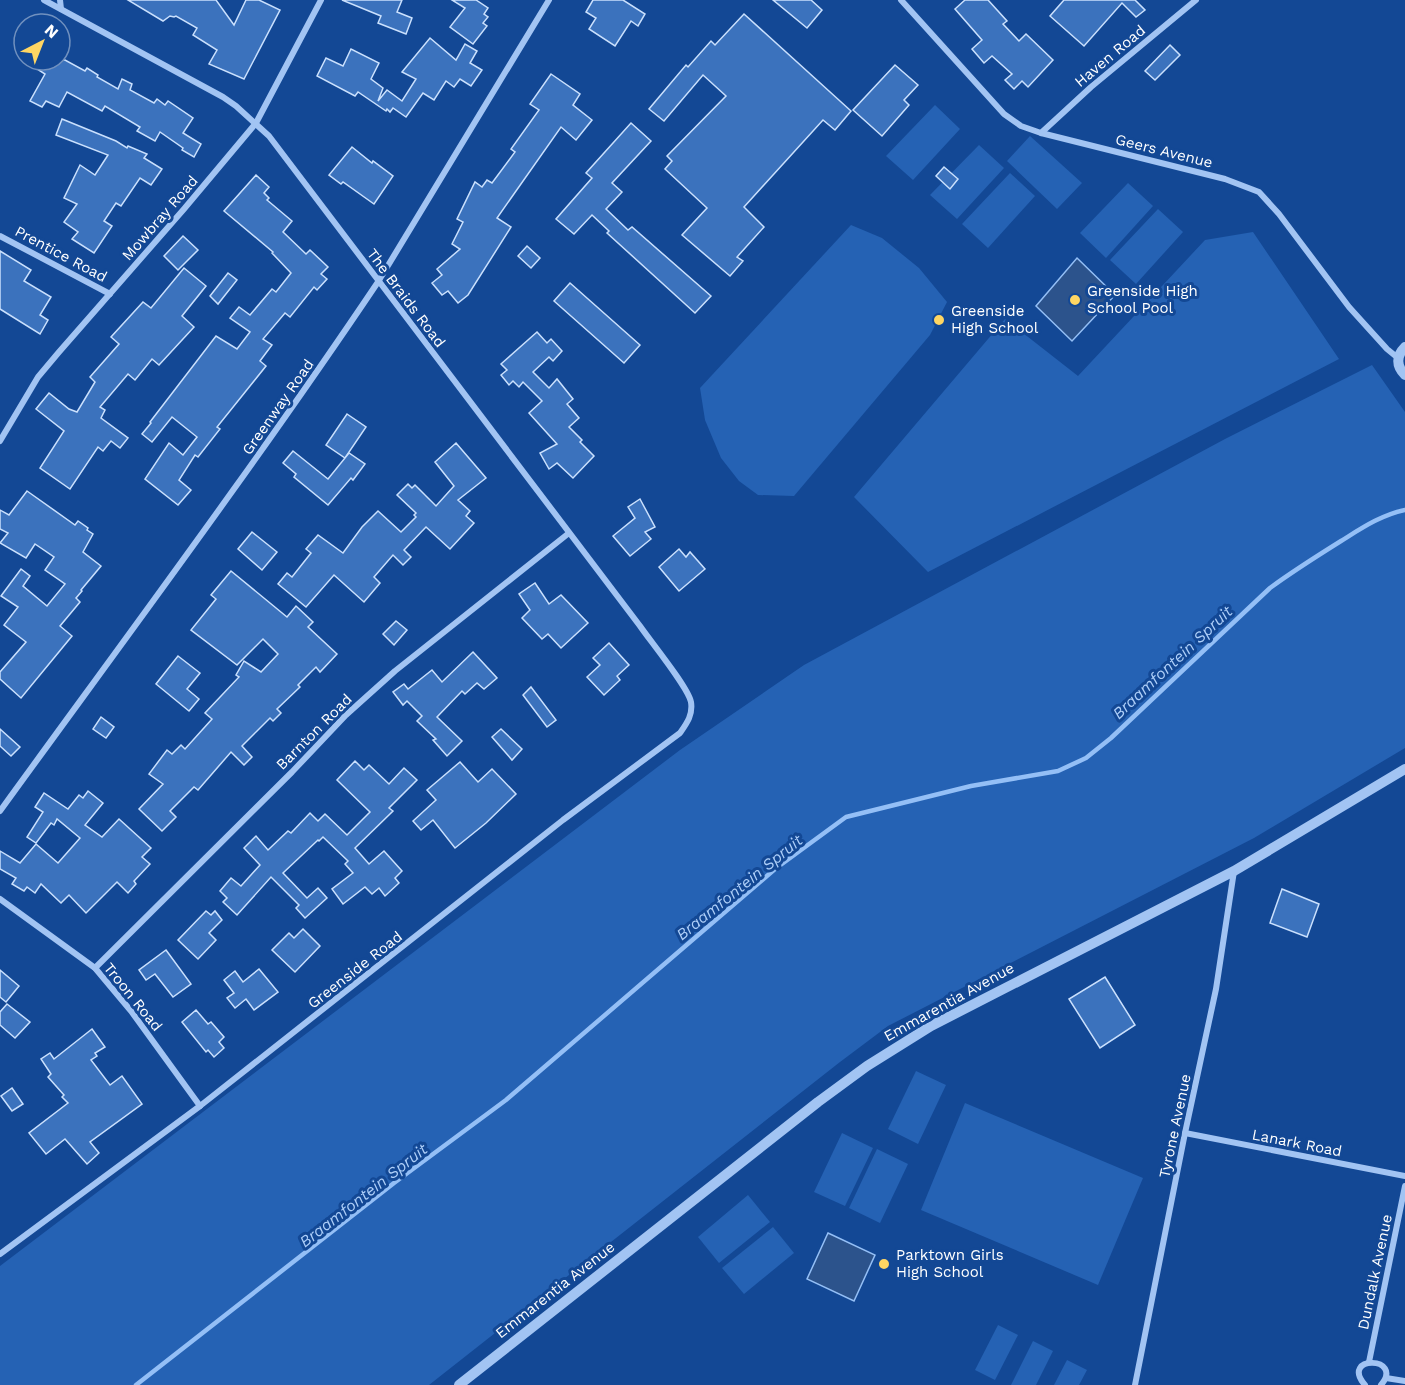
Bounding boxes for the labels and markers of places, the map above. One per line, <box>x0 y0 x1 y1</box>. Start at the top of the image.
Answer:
place label: Greenside High School Pool <box>1087 282 1198 317</box>
marker: Greenside High School Pool <box>1068 293 1082 307</box>
place label: Greenside High School <box>951 302 1039 337</box>
marker: Greenside High School <box>932 313 946 327</box>
place label: Parktown Girls High School <box>896 1246 1004 1281</box>
marker: Parktown Girls High School <box>877 1257 891 1271</box>

